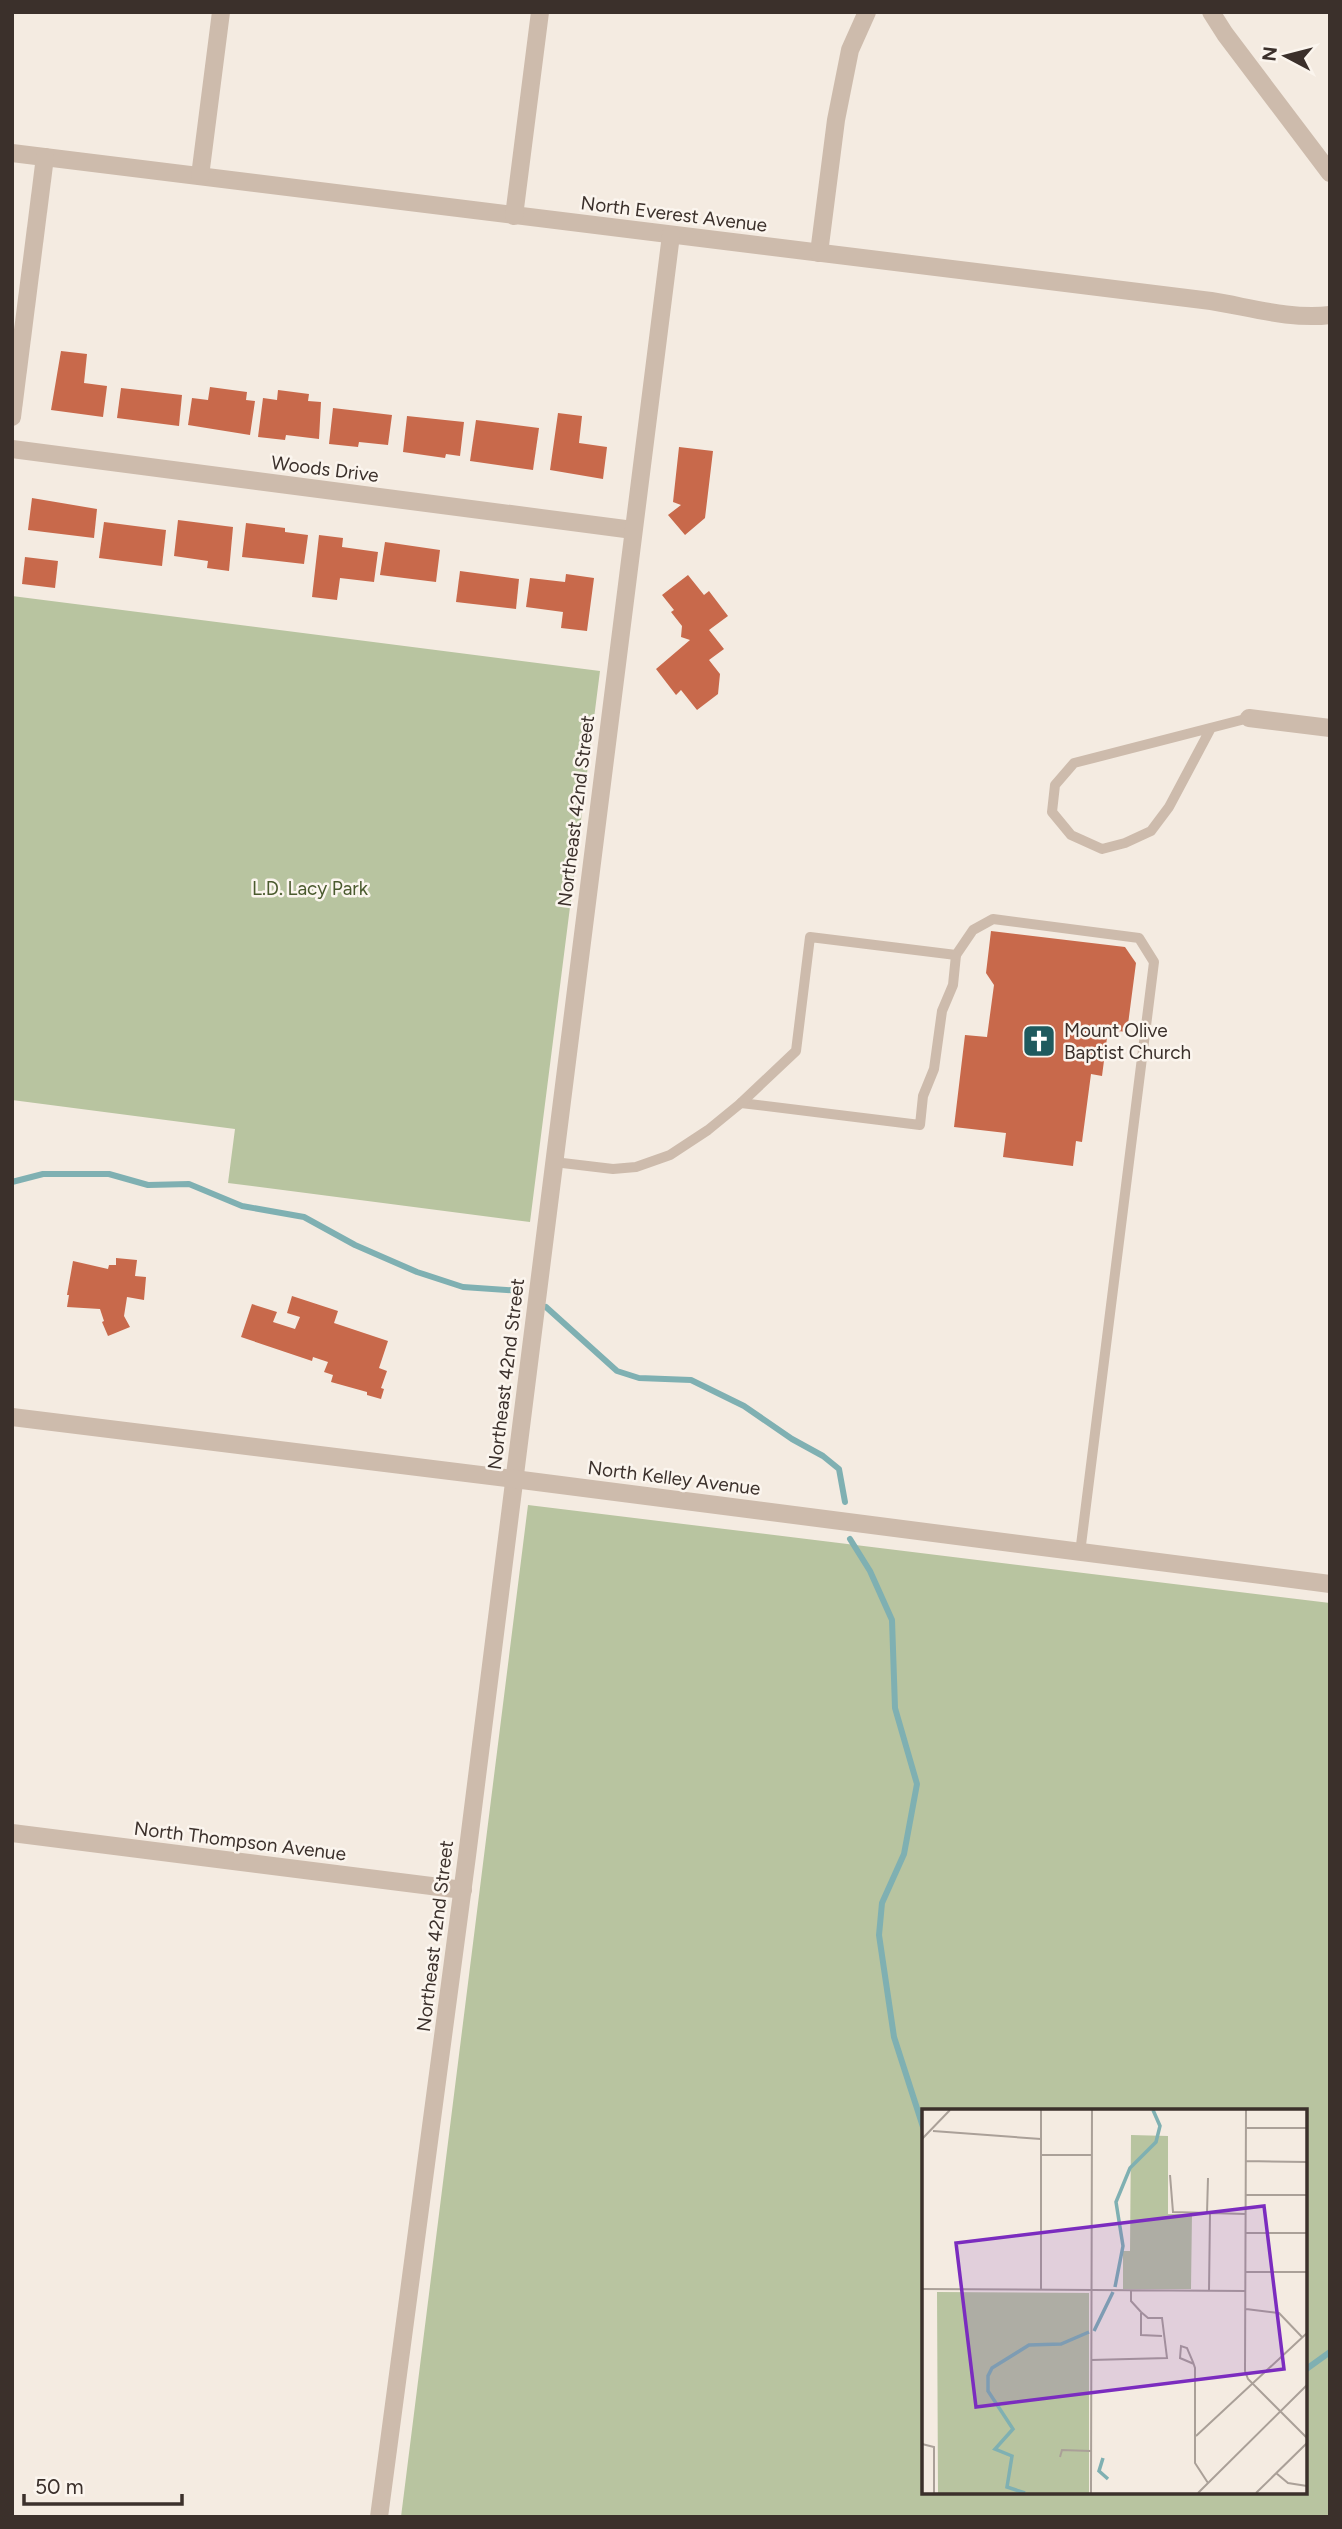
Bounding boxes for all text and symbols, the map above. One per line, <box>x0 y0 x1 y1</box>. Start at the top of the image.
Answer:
north arrow <box>1251 21 1321 91</box>
text: N <box>1257 45 1282 63</box>
street label: North Everest Avenue <box>579 191 769 237</box>
street label: Woods Drive <box>270 451 380 487</box>
street label: Northeast 42nd Street <box>553 714 599 908</box>
park label: L.D. Lacy Park <box>252 877 369 900</box>
place label: Mount Olive Baptist Church <box>1064 1019 1191 1064</box>
church icon: Mount Olive Baptist Church <box>1020 1022 1058 1060</box>
street label: Northeast 42nd Street <box>483 1277 529 1471</box>
street label: North Kelley Avenue <box>586 1456 762 1500</box>
street label: North Thompson Avenue <box>133 1817 347 1865</box>
street label: Northeast 42nd Street <box>412 1839 458 2033</box>
inset map <box>922 2109 1307 2494</box>
scale bar <box>24 2462 182 2506</box>
text: 50 m <box>35 2474 84 2499</box>

